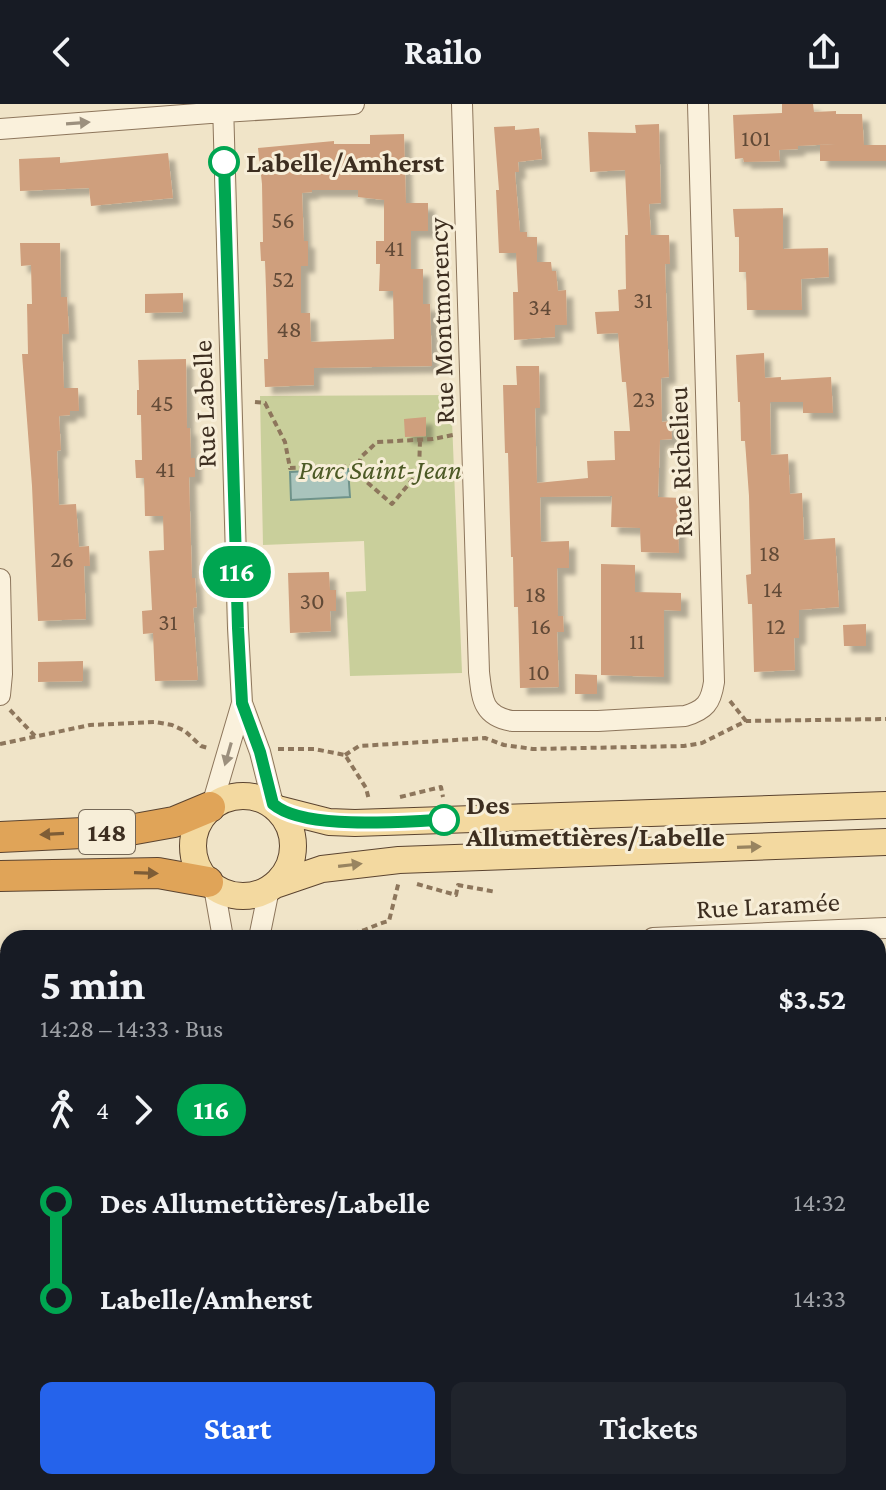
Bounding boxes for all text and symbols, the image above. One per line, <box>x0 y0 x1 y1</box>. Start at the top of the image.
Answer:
icon: back <box>40 30 84 74</box>
icon: share <box>802 30 846 74</box>
text: Railo <box>404 32 482 72</box>
one-way arrow <box>66 116 91 129</box>
house number: 101 <box>741 124 771 151</box>
marker: Labelle/Amherst <box>209 147 239 177</box>
place label: Labelle/Amherst <box>246 147 445 178</box>
house number: 56 <box>271 206 295 233</box>
street label: Rue Montmorency <box>422 216 460 425</box>
house number: 41 <box>384 234 404 261</box>
house number: 52 <box>272 265 294 292</box>
house number: 31 <box>633 286 653 313</box>
house number: 34 <box>528 293 552 320</box>
house number: 48 <box>276 315 302 342</box>
street label: Rue Labelle <box>186 339 222 469</box>
house number: 23 <box>633 385 655 412</box>
street label: Rue Richelieu <box>662 386 698 538</box>
house number: 45 <box>150 389 174 416</box>
park label: Parc Saint-Jean <box>298 454 462 485</box>
house number: 41 <box>155 455 175 482</box>
house number: 18 <box>760 539 780 566</box>
house number: 26 <box>50 545 74 572</box>
line badge: 116 <box>191 546 283 598</box>
text: 116 <box>219 556 255 587</box>
house number: 14 <box>763 575 783 602</box>
house number: 18 <box>526 580 546 607</box>
house number: 30 <box>300 587 324 614</box>
house number: 31 <box>158 608 178 635</box>
house number: 16 <box>531 612 551 639</box>
house number: 12 <box>766 612 786 639</box>
house number: 11 <box>629 627 645 654</box>
house number: 10 <box>528 658 550 685</box>
one-way arrow <box>221 743 234 767</box>
place label: Des Allumettières/Labelle <box>465 789 725 852</box>
marker: Des Allumettières/Labelle <box>429 805 459 835</box>
road number: 148 <box>79 810 135 854</box>
one-way arrow <box>39 828 64 841</box>
one-way arrow <box>737 840 762 853</box>
one-way arrow <box>338 858 363 871</box>
one-way arrow <box>134 866 160 879</box>
street label: Rue Laramée <box>695 886 841 924</box>
text: 5 min <box>40 960 145 1008</box>
text: $3.52 <box>779 982 846 1015</box>
text: 14:28 – 14:33 · Bus <box>40 1014 223 1043</box>
icon: walk <box>40 1088 84 1132</box>
icon: forward <box>121 1088 165 1132</box>
text: 116 <box>193 1094 230 1125</box>
text: 4 <box>96 1096 109 1125</box>
text: Des Allumettières/Labelle <box>100 1186 430 1219</box>
text: 14:32 <box>794 1188 846 1217</box>
text: Labelle/Amherst <box>100 1282 312 1315</box>
text: 14:33 <box>794 1284 846 1313</box>
button: Start <box>40 1382 435 1474</box>
button: Tickets <box>451 1382 846 1474</box>

